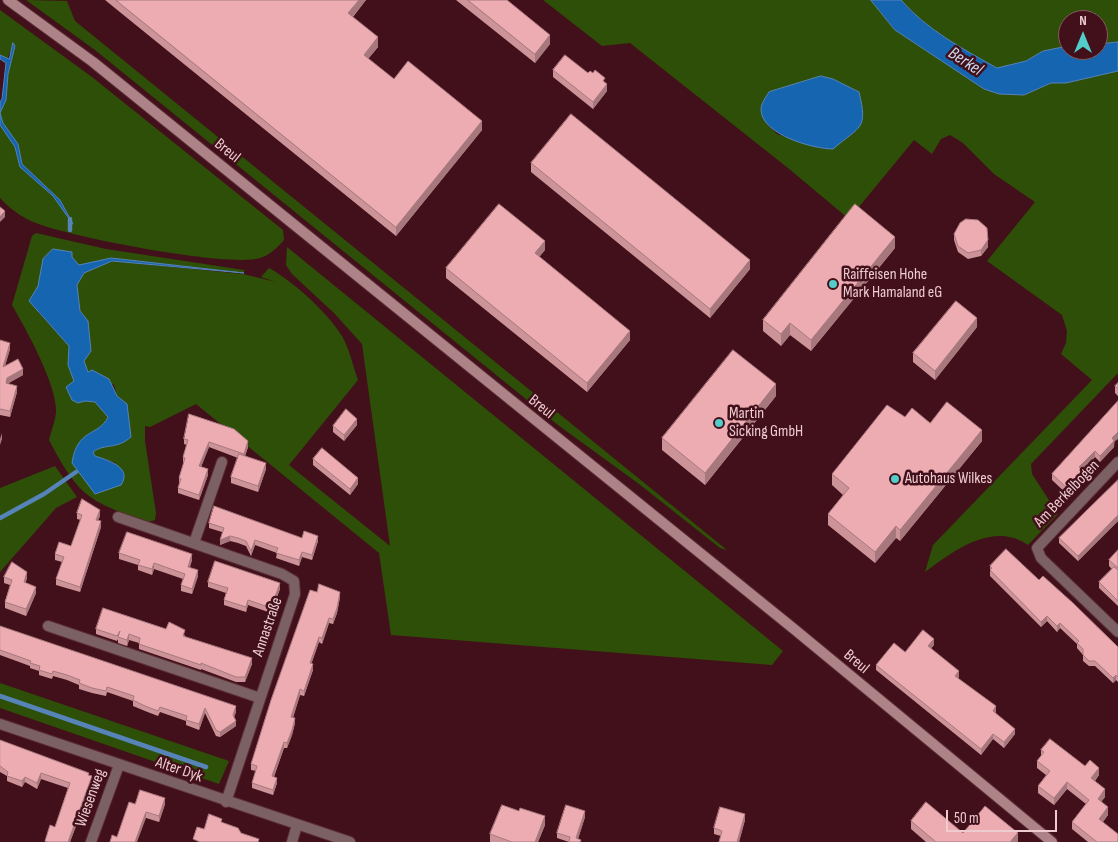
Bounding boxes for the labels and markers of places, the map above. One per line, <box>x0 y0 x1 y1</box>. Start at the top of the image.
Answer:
place label: Raiffeisen Hohe Mark Hamaland eG <box>843 265 942 303</box>
marker: Raiffeisen Hohe Mark Hamaland eG <box>827 278 839 290</box>
place label: Martin Sicking GmbH <box>729 404 803 442</box>
marker: Martin Sicking GmbH <box>713 417 725 429</box>
place label: Autohaus Wilkes <box>905 469 992 489</box>
marker: Autohaus Wilkes <box>889 473 901 485</box>

